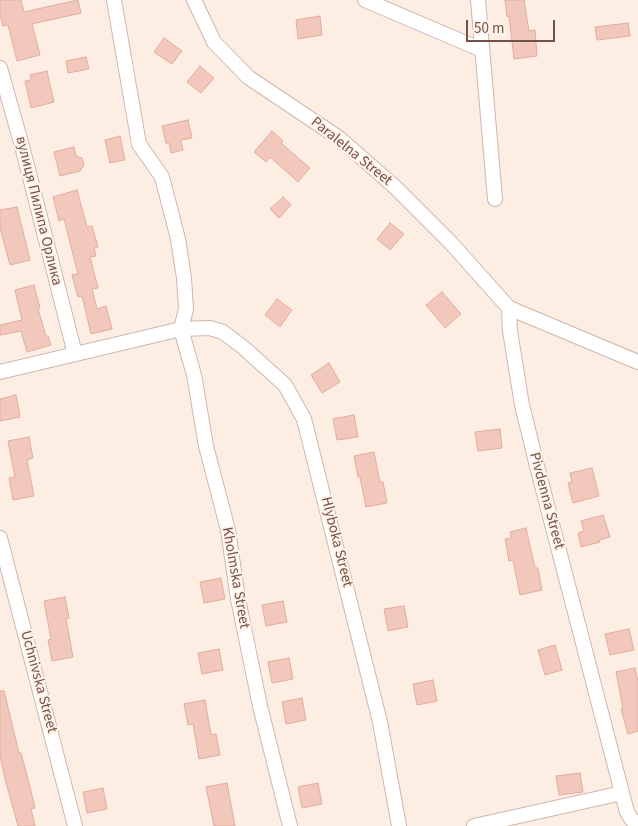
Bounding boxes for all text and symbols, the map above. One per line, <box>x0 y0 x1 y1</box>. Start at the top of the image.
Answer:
scale bar <box>468 10 557 42</box>
text: 50 m <box>474 18 504 39</box>
street label: Paralelna Street <box>307 114 395 190</box>
street label: вулиця Пилипа Орлика <box>11 135 65 287</box>
street label: Pivdenna Street <box>524 451 568 551</box>
street label: Hlyboka Street <box>316 495 356 589</box>
street label: Kholmska Street <box>217 526 253 630</box>
street label: Uchnivska Street <box>16 629 60 735</box>

